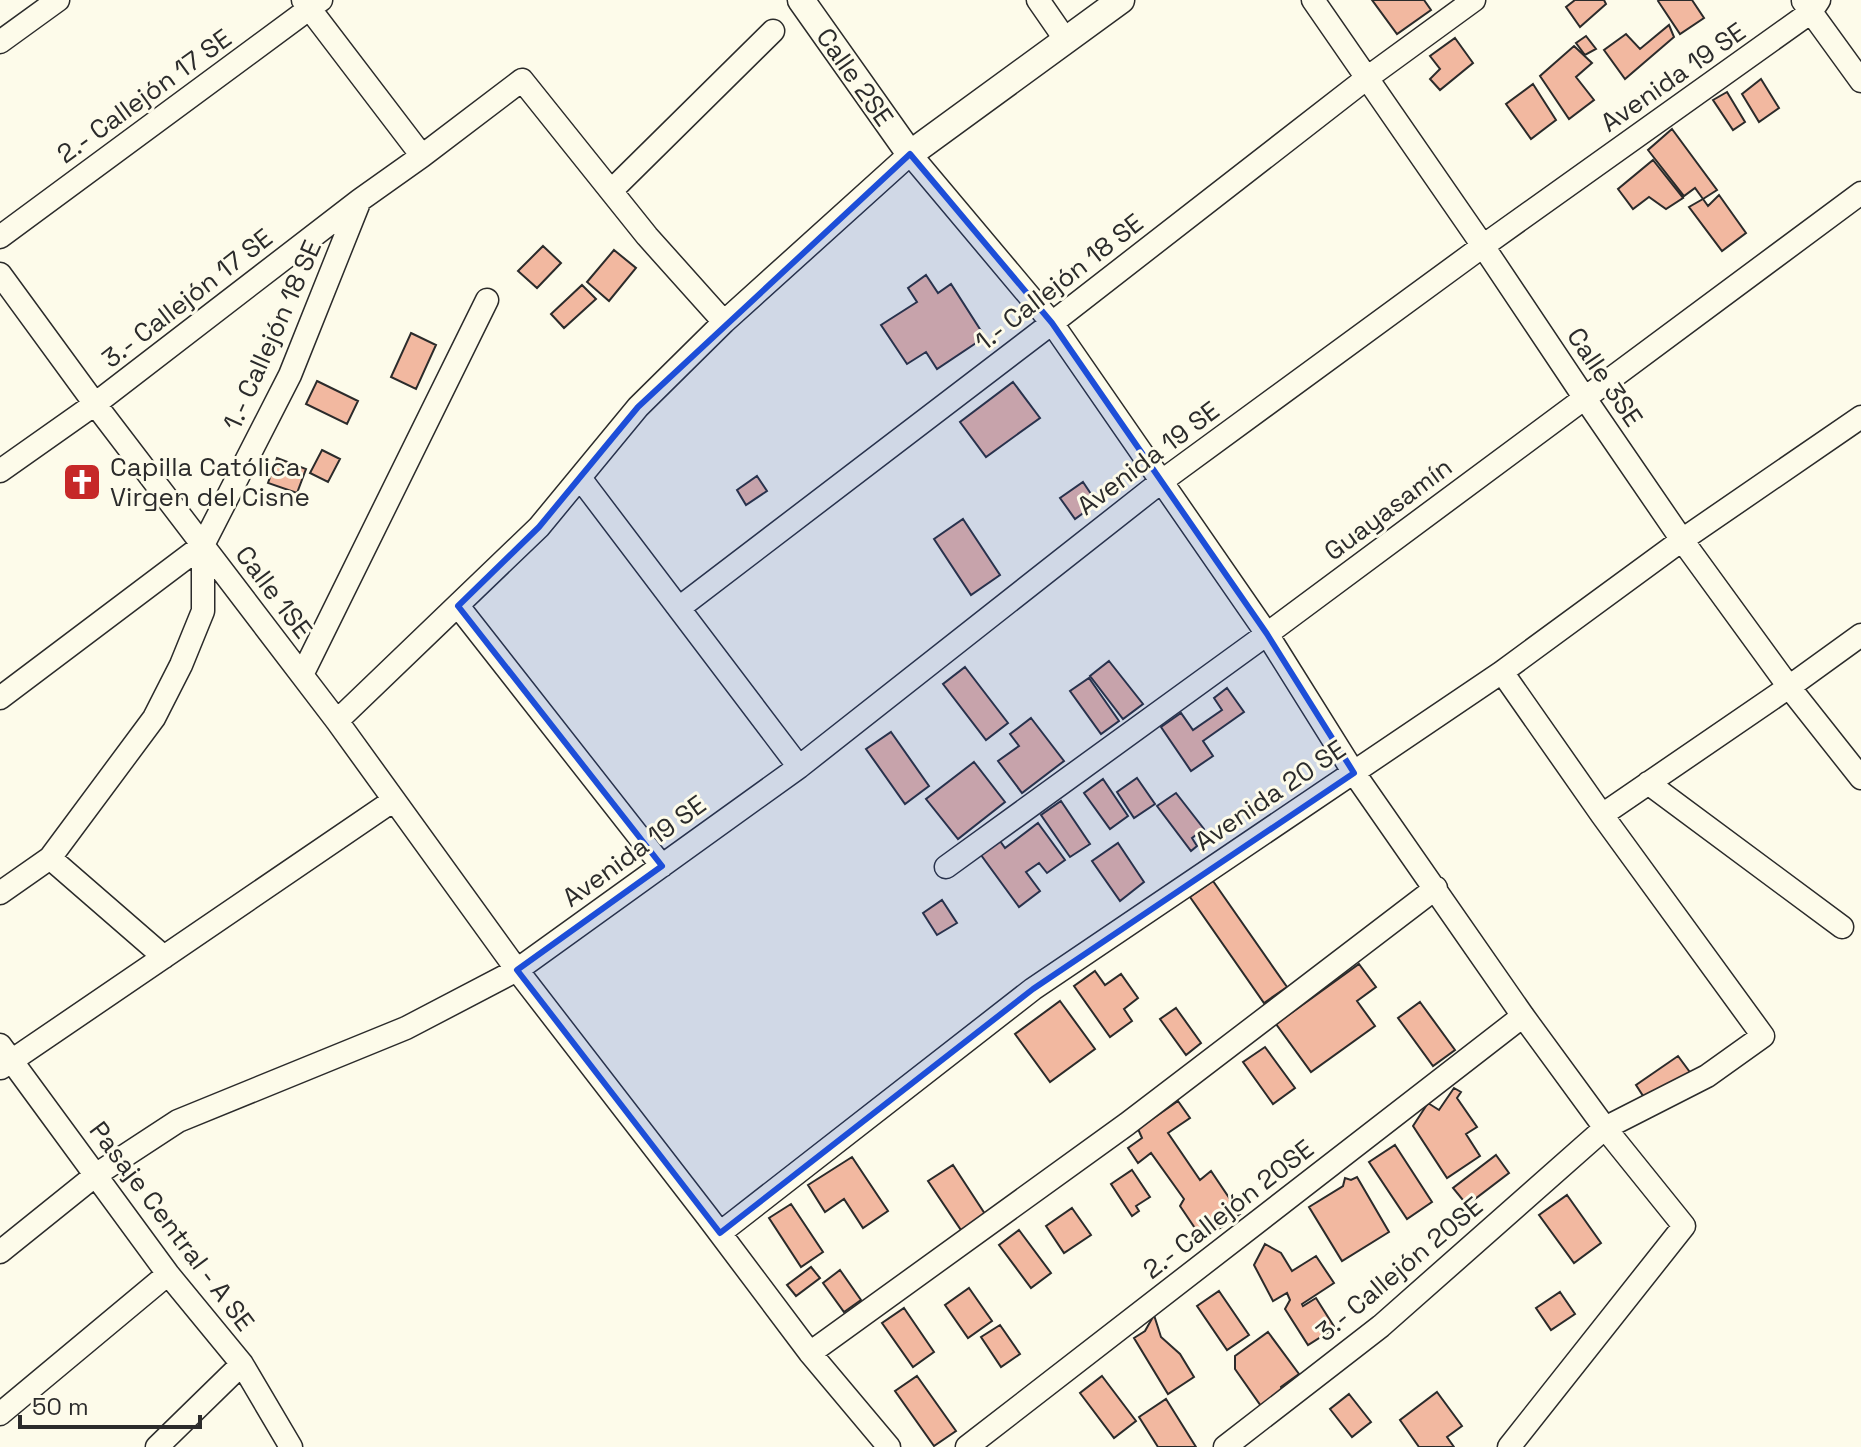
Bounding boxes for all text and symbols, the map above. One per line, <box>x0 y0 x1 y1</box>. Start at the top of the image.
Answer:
street label: Avenida 19 SE <box>1594 14 1752 140</box>
street label: 2.- Callejón 17 SE <box>50 21 238 171</box>
street label: Calle 2SE <box>809 21 901 133</box>
street label: 1.- Callejón 18 SE <box>968 206 1150 358</box>
street label: 3.- Callejón 17 SE <box>95 221 279 375</box>
street label: 1.- Callejón 18 SE <box>215 235 329 435</box>
street label: Calle 3SE <box>1559 321 1651 433</box>
street label: Avenida 19 SE <box>1070 393 1226 523</box>
place label: Capilla Católica Virgen del Cisne <box>110 450 310 514</box>
street label: Guayasamín <box>1317 450 1459 568</box>
church icon: Capilla Católica Virgen del Cisne <box>61 461 103 503</box>
street label: Calle 1SE <box>228 539 320 645</box>
street label: Avenida 20 SE <box>1188 732 1352 858</box>
street label: Avenida 19 SE <box>555 787 713 915</box>
street label: Pasaje Central - A SE <box>82 1114 262 1338</box>
street label: 2.- Callejón 20SE <box>1136 1132 1320 1286</box>
street label: 3.- Callejón 20SE <box>1308 1189 1490 1349</box>
scale bar <box>20 1379 200 1429</box>
text: 50 m <box>32 1391 89 1422</box>

